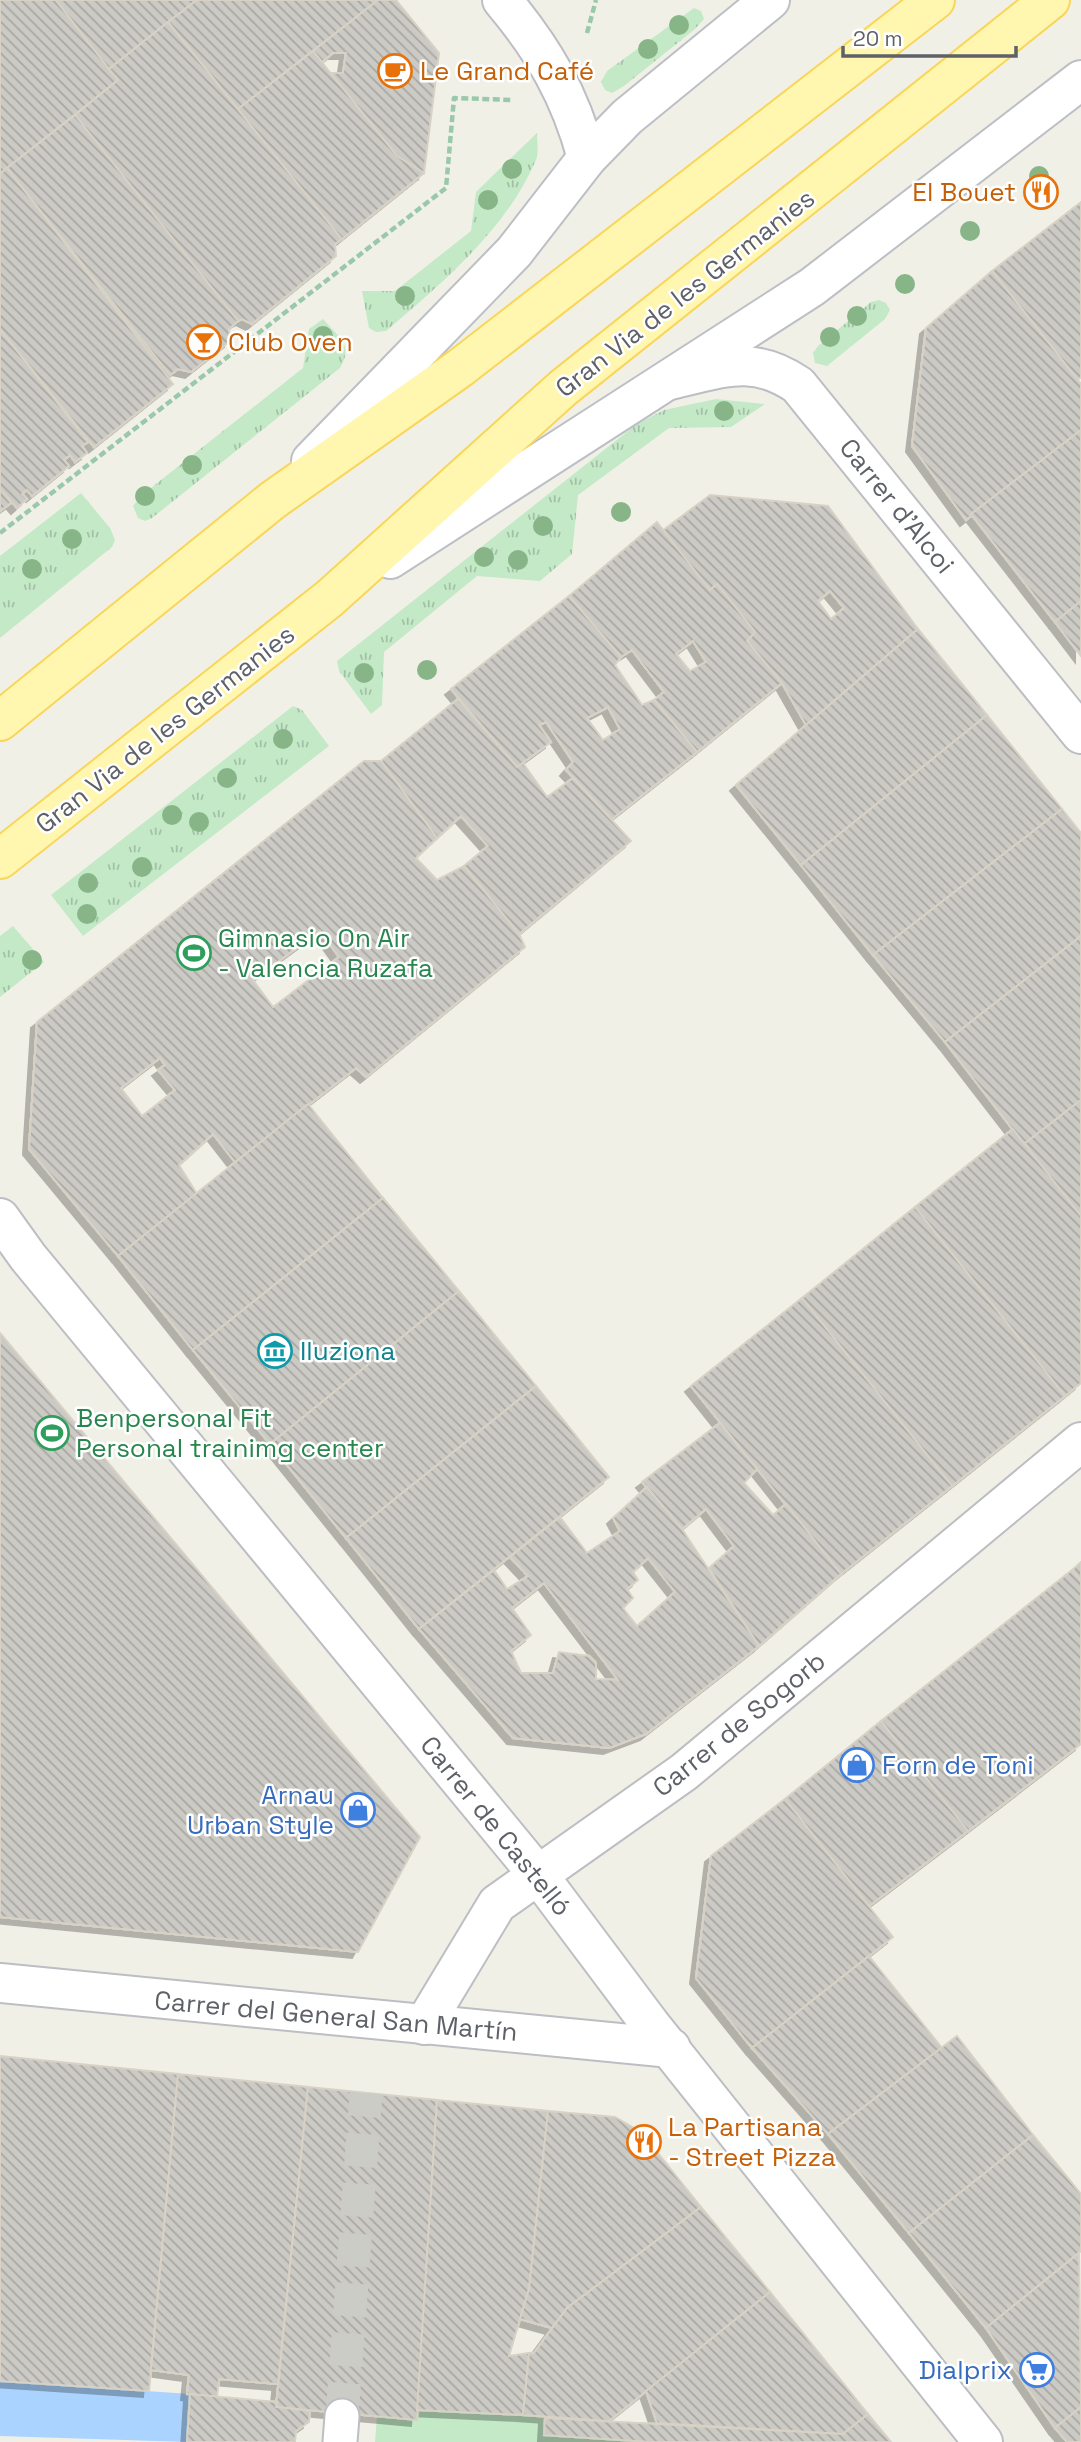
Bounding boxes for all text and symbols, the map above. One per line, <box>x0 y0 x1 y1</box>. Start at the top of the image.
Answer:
scale bar <box>843 14 1016 58</box>
text: 20 m <box>853 25 903 52</box>
cafe icon: Le Grand Café <box>376 52 414 90</box>
place label: Le Grand Café <box>420 54 594 88</box>
restaurant icon: El Bouet <box>1022 173 1060 211</box>
place label: El Bouet <box>912 175 1016 209</box>
street label: Gran Via de les Germanies <box>549 181 821 405</box>
bar icon: Club Oven <box>185 323 223 361</box>
place label: Club Oven <box>228 325 353 359</box>
street label: Carrer d'Alcoi <box>832 431 962 581</box>
street label: Gran Via de les Germanies <box>29 617 301 841</box>
place label: Gimnasio On Air - Valencia Ruzafa <box>218 921 433 985</box>
sports icon: Gimnasio On Air - Valencia Ruzafa <box>175 934 213 972</box>
museum icon: Iluziona <box>256 1332 294 1370</box>
place label: Iluziona <box>300 1334 396 1368</box>
place label: Benpersonal Fit Personal trainimg center <box>76 1401 384 1465</box>
sports icon: Benpersonal Fit Personal trainimg center <box>33 1414 71 1452</box>
street label: Carrer de Sogorb <box>646 1644 832 1804</box>
street label: Carrer de Castelló <box>413 1729 579 1923</box>
shop icon: Forn de Toni <box>838 1746 876 1784</box>
place label: Forn de Toni <box>882 1748 1034 1782</box>
place label: Arnau Urban Style <box>187 1778 334 1842</box>
shop icon: Arnau Urban Style <box>339 1791 377 1829</box>
street label: Carrer del General San Martín <box>153 1983 519 2049</box>
place label: La Partisana - Street Pizza <box>668 2110 836 2174</box>
restaurant icon: La Partisana - Street Pizza <box>625 2123 663 2161</box>
supermarket icon: Dialprix <box>1018 2351 1056 2389</box>
place label: Dialprix <box>919 2353 1012 2387</box>

